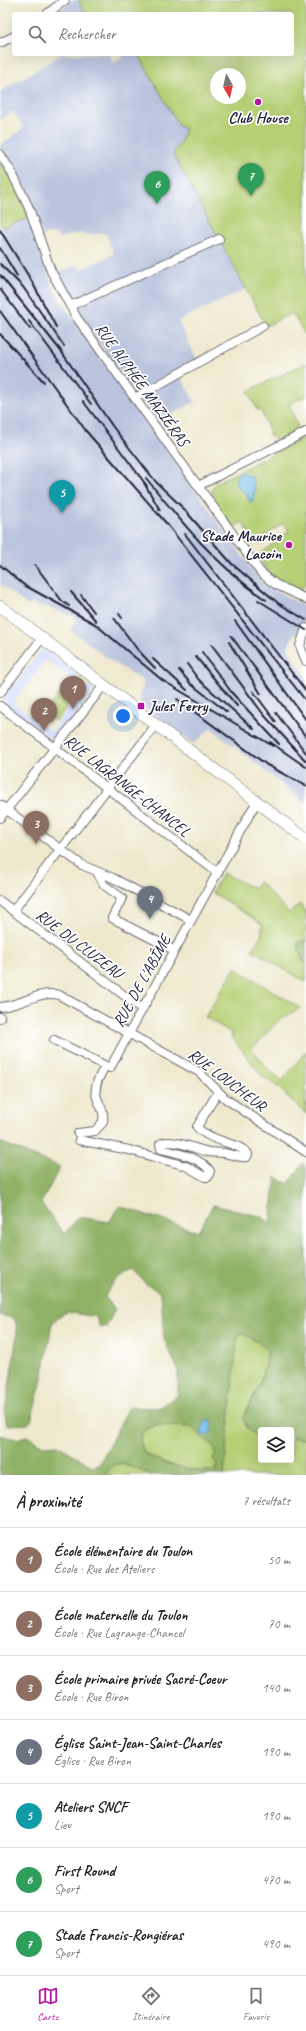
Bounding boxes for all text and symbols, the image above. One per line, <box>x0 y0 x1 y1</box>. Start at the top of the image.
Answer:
search box <box>12 12 294 56</box>
icon: search <box>26 23 48 45</box>
text: Rechercher <box>58 25 116 44</box>
north arrow <box>210 68 246 104</box>
marker: Club House <box>253 97 263 107</box>
place label: Club House <box>228 108 289 128</box>
pin: 7 <box>238 163 264 196</box>
pin: 6 <box>144 171 170 204</box>
street label: RUE ALPHÉE MAZIÉRAS <box>91 319 195 452</box>
pin: 5 <box>49 480 75 513</box>
place label: Stade Maurice Lacoin <box>200 526 283 564</box>
marker: Stade Maurice Lacoin <box>284 540 294 550</box>
pin: 1 <box>60 676 86 709</box>
place label: Jules Ferry <box>148 696 209 716</box>
pin: 2 <box>31 698 57 731</box>
marker: Jules Ferry <box>136 701 146 711</box>
your location <box>113 706 133 726</box>
street label: RUE LAGRANGE-CHANCEL <box>60 731 194 841</box>
pin: 3 <box>23 811 49 844</box>
pin: 4 <box>137 886 163 919</box>
street label: RUE DU CLUZEAU <box>32 905 129 985</box>
street label: RUE DE L'ABÎME <box>109 929 177 1030</box>
street label: RUE LOUCHEUR <box>184 1044 271 1117</box>
map controls <box>258 1427 294 1463</box>
button: layers <box>258 1427 294 1463</box>
text: À proximité <box>16 1491 81 1512</box>
text: 7 résultats <box>242 1493 290 1509</box>
text: École élémentaire du Toulon <box>54 1542 192 1561</box>
text: 1 <box>26 1552 32 1568</box>
text: 50 m <box>268 1552 290 1568</box>
text: École · Rue des Ateliers <box>54 1561 154 1577</box>
text: École maternelle du Toulon <box>54 1606 187 1625</box>
text: 2 <box>26 1616 32 1632</box>
text: 70 m <box>268 1616 290 1632</box>
text: École · Rue Lagrange-Chancel <box>54 1625 184 1641</box>
text: École primaire privée Sacré-Coeur <box>54 1670 227 1689</box>
text: 3 <box>26 1680 32 1696</box>
text: 140 m <box>262 1680 290 1696</box>
text: École · Rue Biron <box>54 1689 128 1705</box>
text: Église Saint-Jean-Saint-Charles <box>54 1734 221 1753</box>
text: 4 <box>26 1744 32 1760</box>
text: 190 m <box>262 1744 290 1760</box>
text: Église · Rue Biron <box>54 1753 131 1769</box>
text: Ateliers SNCF <box>54 1798 127 1817</box>
text: 5 <box>26 1808 32 1824</box>
text: 190 m <box>262 1808 290 1824</box>
text: Lieu <box>54 1817 71 1833</box>
text: First Round <box>54 1862 115 1881</box>
text: 6 <box>26 1872 32 1888</box>
text: 470 m <box>262 1872 290 1888</box>
text: Sport <box>54 1881 79 1897</box>
text: Stade Francis-Rongiéras <box>54 1926 183 1945</box>
text: 7 <box>26 1936 32 1952</box>
text: 490 m <box>262 1936 290 1952</box>
text: Sport <box>54 1945 79 1961</box>
tab: Carte <box>37 1985 59 2023</box>
tab: Itinéraire <box>132 1985 169 2023</box>
tab: Favoris <box>243 1985 269 2023</box>

